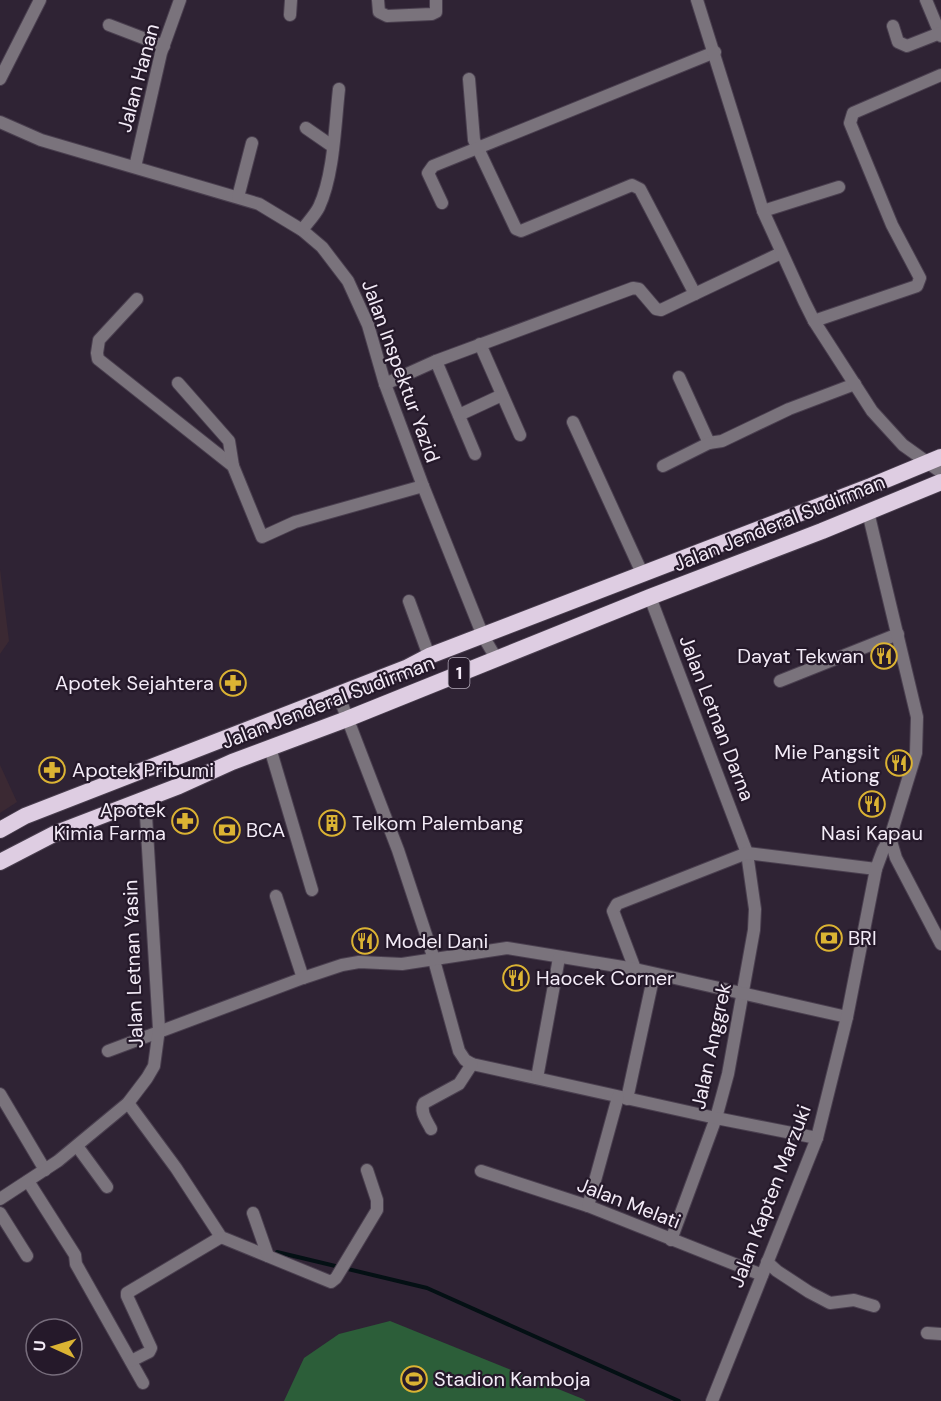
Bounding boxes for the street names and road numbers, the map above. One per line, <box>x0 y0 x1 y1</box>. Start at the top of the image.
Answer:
street label: Jalan Hanan <box>111 21 165 135</box>
street label: Jalan Inspektur Yazid <box>356 276 446 466</box>
street label: Jalan Jenderal Sudirman <box>669 469 889 577</box>
street label: Jalan Letnan Darna <box>673 631 761 805</box>
street label: Jalan Jenderal Sudirman <box>218 649 438 755</box>
road number: 1 <box>448 658 470 688</box>
street label: Jalan Letnan Yasin <box>117 879 149 1049</box>
street label: Jalan Anggrek <box>685 980 737 1112</box>
street label: Jalan Kapten Marzuki <box>723 1101 817 1291</box>
street label: Jalan Melati <box>573 1171 685 1235</box>

